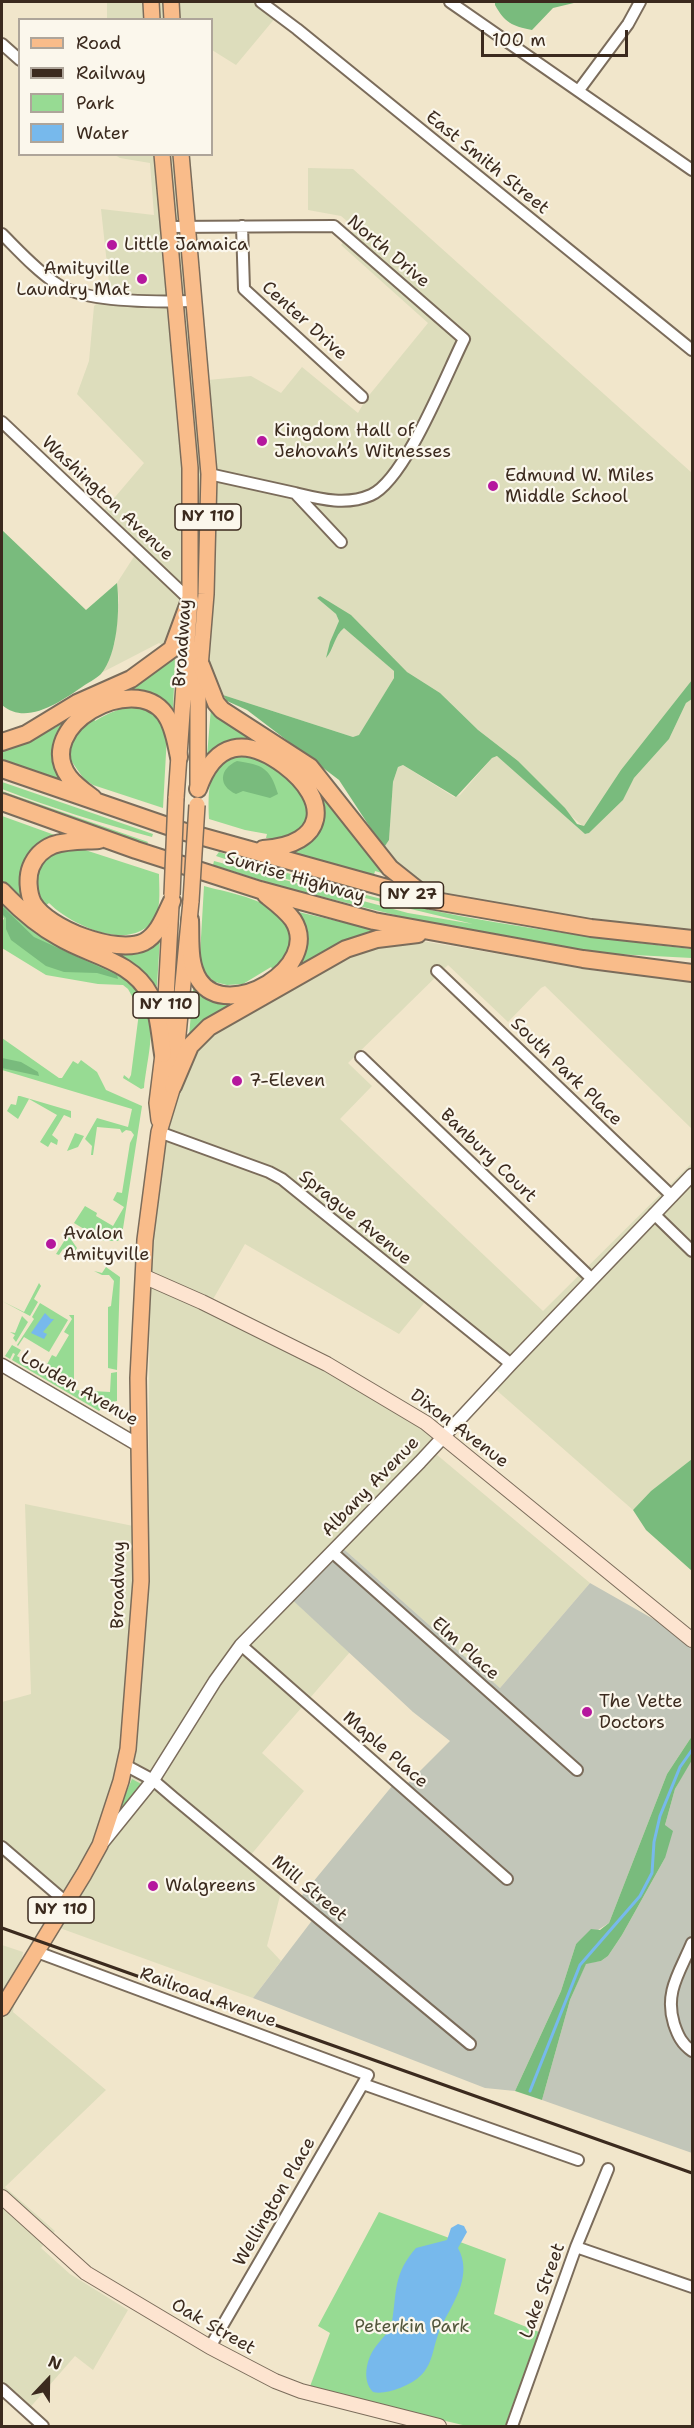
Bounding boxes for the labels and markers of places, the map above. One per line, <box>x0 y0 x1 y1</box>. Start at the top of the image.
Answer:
place label: Little Jamaica <box>124 234 248 256</box>
marker: Little Jamaica <box>105 238 119 252</box>
place label: Amityville Laundry Mat <box>16 258 130 300</box>
marker: Amityville Laundry Mat <box>135 272 149 286</box>
place label: Kingdom Hall of Jehovah’s Witnesses <box>274 420 451 462</box>
marker: Kingdom Hall of Jehovah’s Witnesses <box>255 434 269 448</box>
place label: Edmund W. Miles Middle School <box>505 465 654 508</box>
marker: Edmund W. Miles Middle School <box>486 479 500 493</box>
place label: 7-Eleven <box>249 1070 325 1092</box>
marker: 7-Eleven <box>230 1074 244 1088</box>
place label: Avalon Amityville <box>63 1223 149 1266</box>
marker: Avalon Amityville <box>44 1237 58 1251</box>
place label: The Vette Doctors <box>599 1691 682 1734</box>
marker: The Vette Doctors <box>580 1705 594 1719</box>
place label: Walgreens <box>165 1875 256 1897</box>
marker: Walgreens <box>146 1879 160 1893</box>

